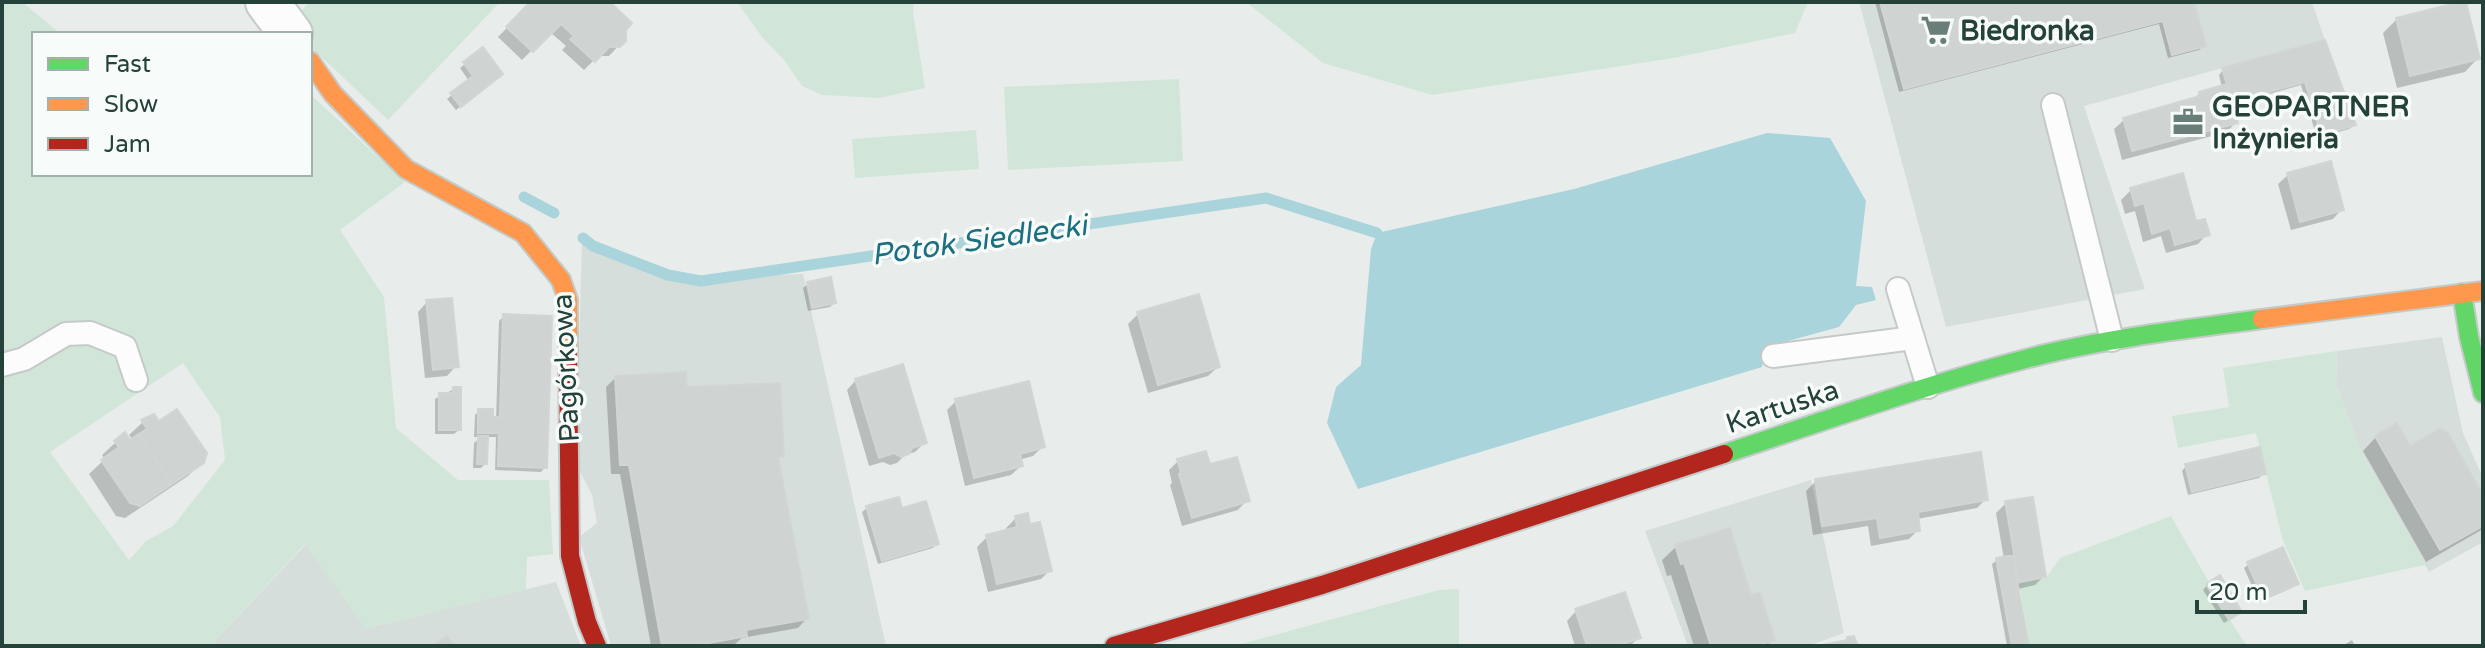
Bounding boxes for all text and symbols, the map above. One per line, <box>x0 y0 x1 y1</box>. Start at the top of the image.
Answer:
supermarket icon: Biedronka <box>1919 13 1953 47</box>
place label: Biedronka <box>1960 14 2095 48</box>
legend <box>32 32 312 176</box>
text: Fast <box>104 50 151 79</box>
text: Slow <box>104 90 158 119</box>
place label: GEOPARTNER Inżynieria <box>2212 90 2409 156</box>
office icon: GEOPARTNER Inżynieria <box>2171 105 2205 139</box>
text: Jam <box>104 130 151 159</box>
water label: Potok Siedlecki <box>869 207 1093 274</box>
street label: Pagórkowa <box>545 293 587 443</box>
street label: Kartuska <box>1721 373 1843 441</box>
scale bar <box>2197 564 2305 614</box>
text: 20 m <box>2209 578 2267 607</box>

